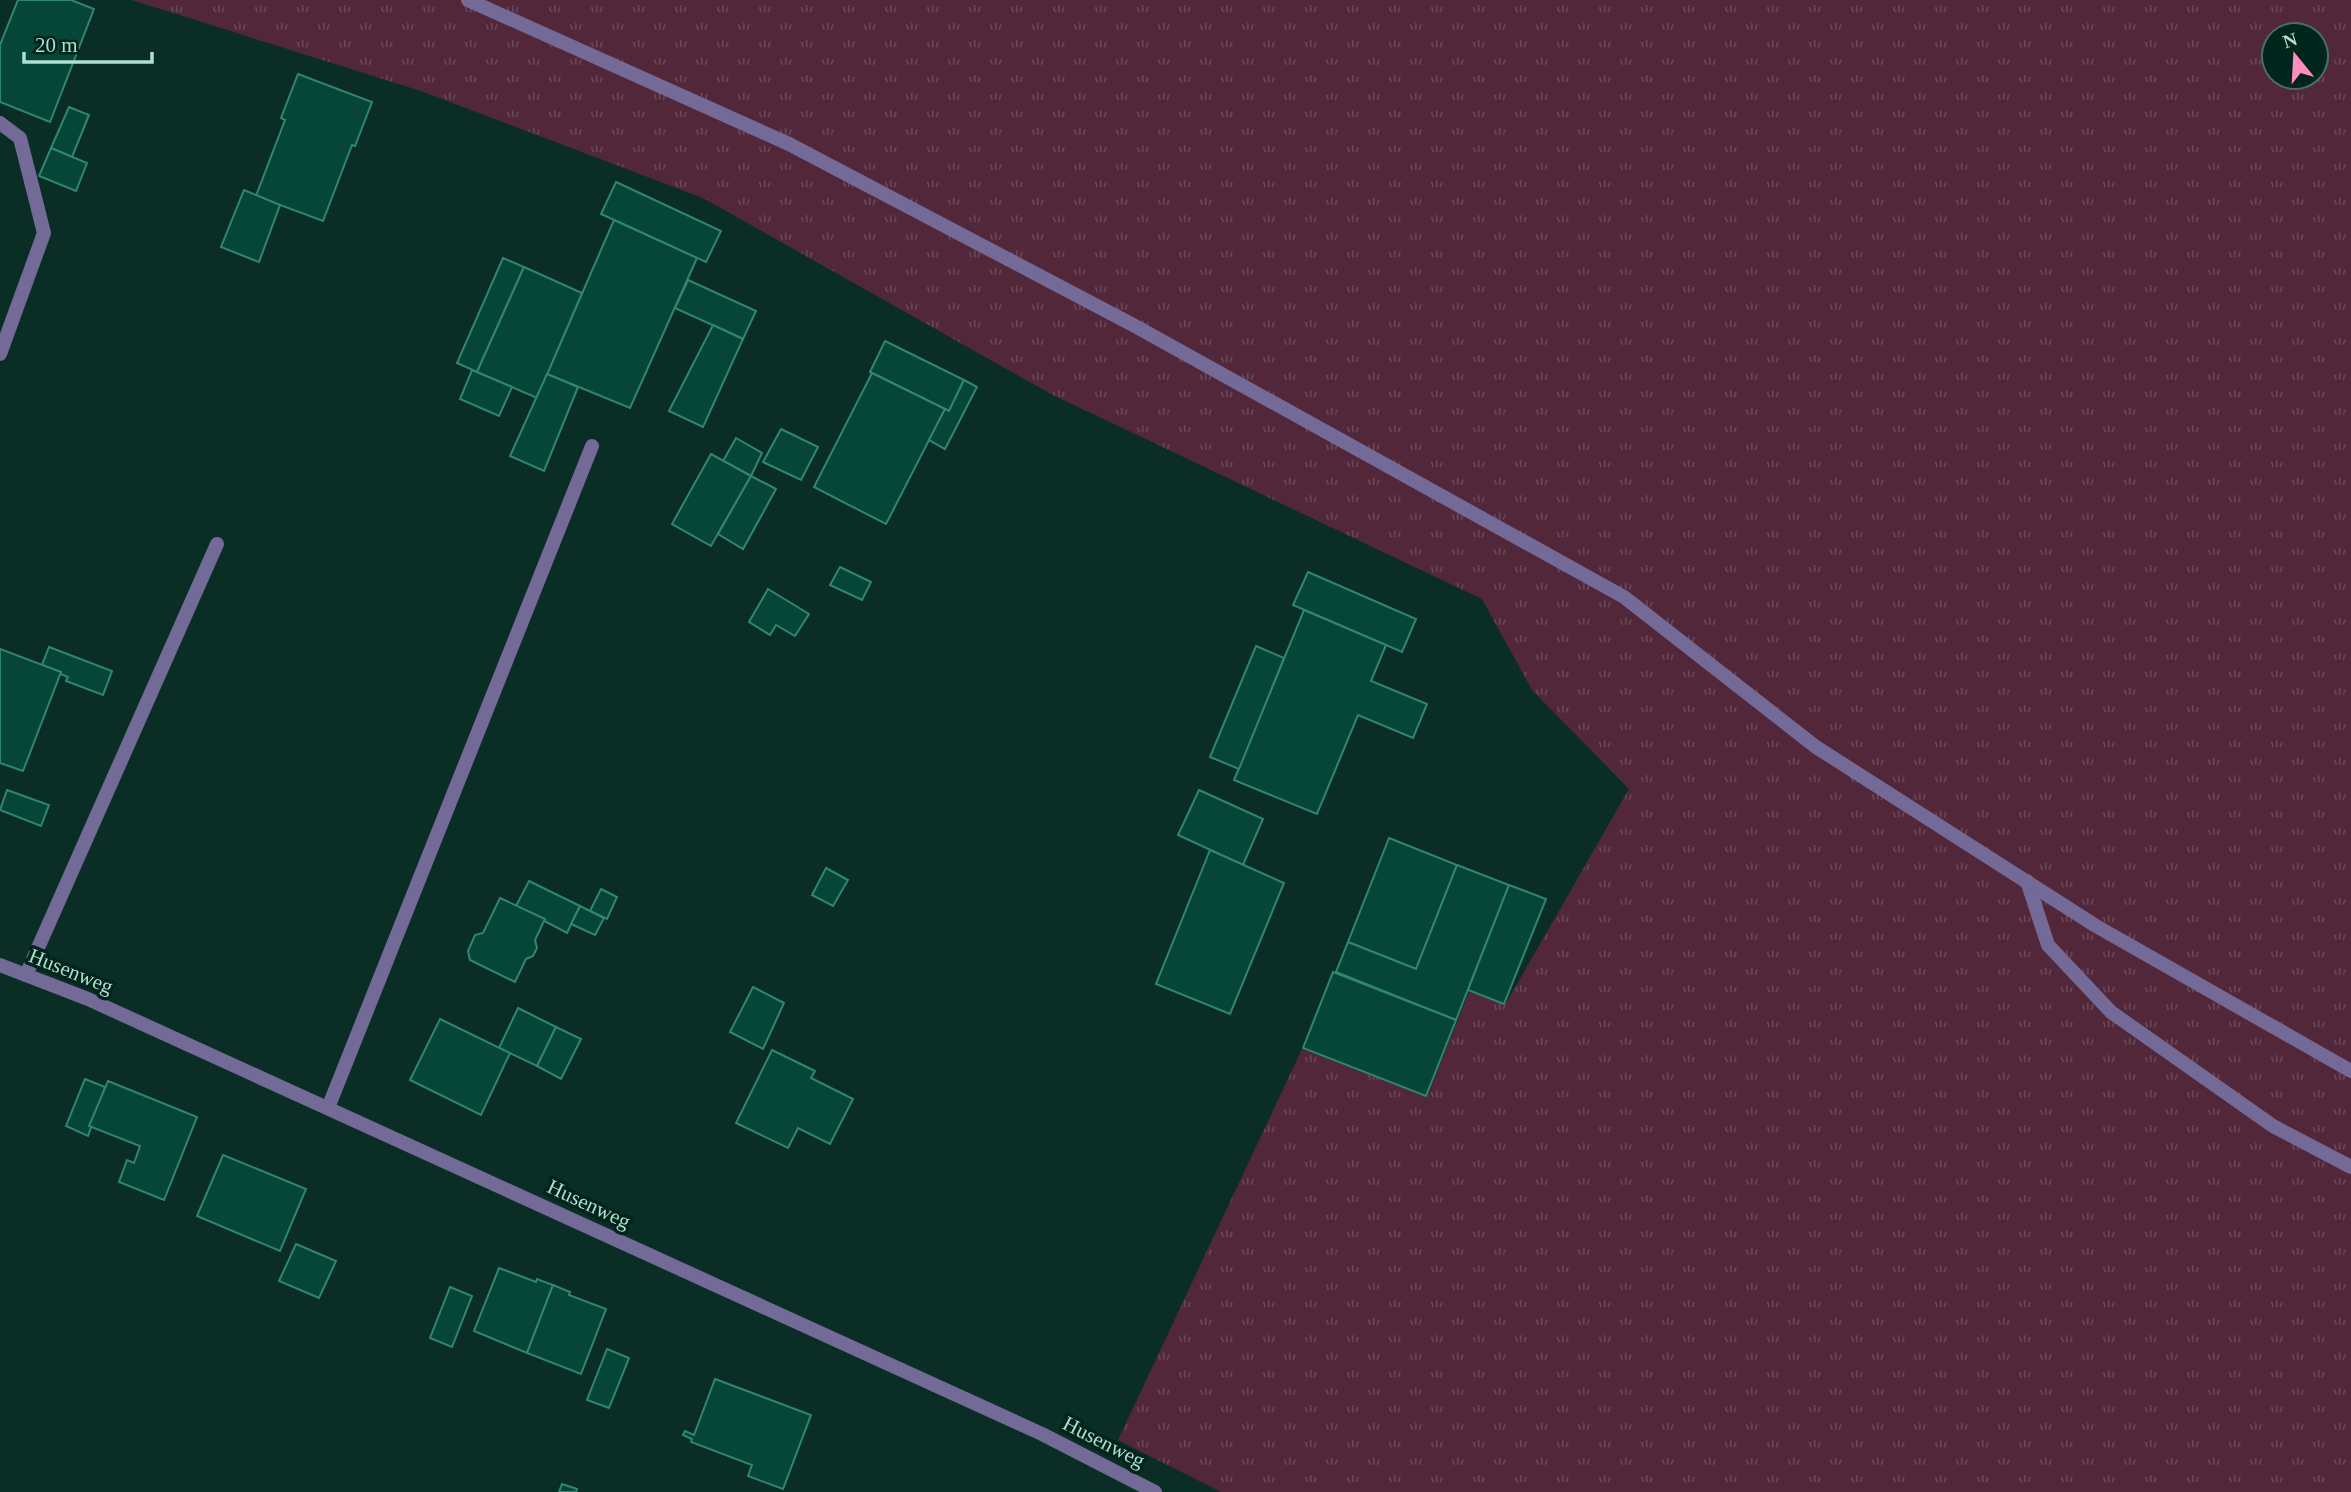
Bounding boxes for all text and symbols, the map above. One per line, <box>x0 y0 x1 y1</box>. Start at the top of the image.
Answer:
scale bar <box>24 21 152 65</box>
north arrow <box>2260 21 2330 91</box>
text: N <box>2280 28 2300 52</box>
text: 20 m <box>35 33 78 57</box>
street label: Husenweg <box>25 943 117 999</box>
street label: Husenweg <box>544 1174 635 1234</box>
street label: Husenweg <box>1059 1411 1149 1473</box>

